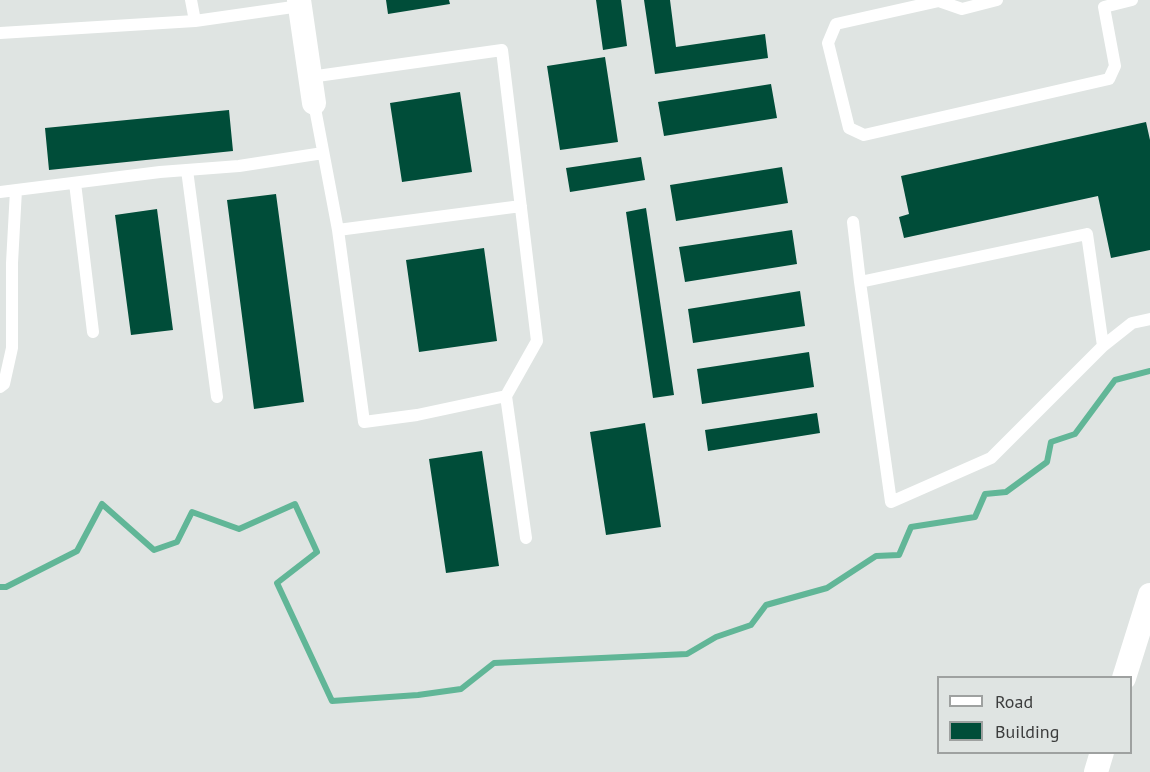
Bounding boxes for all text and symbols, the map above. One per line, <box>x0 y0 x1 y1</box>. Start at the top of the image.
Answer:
legend <box>937 676 1132 754</box>
text: Road <box>995 690 1033 713</box>
text: Building <box>995 720 1059 743</box>

